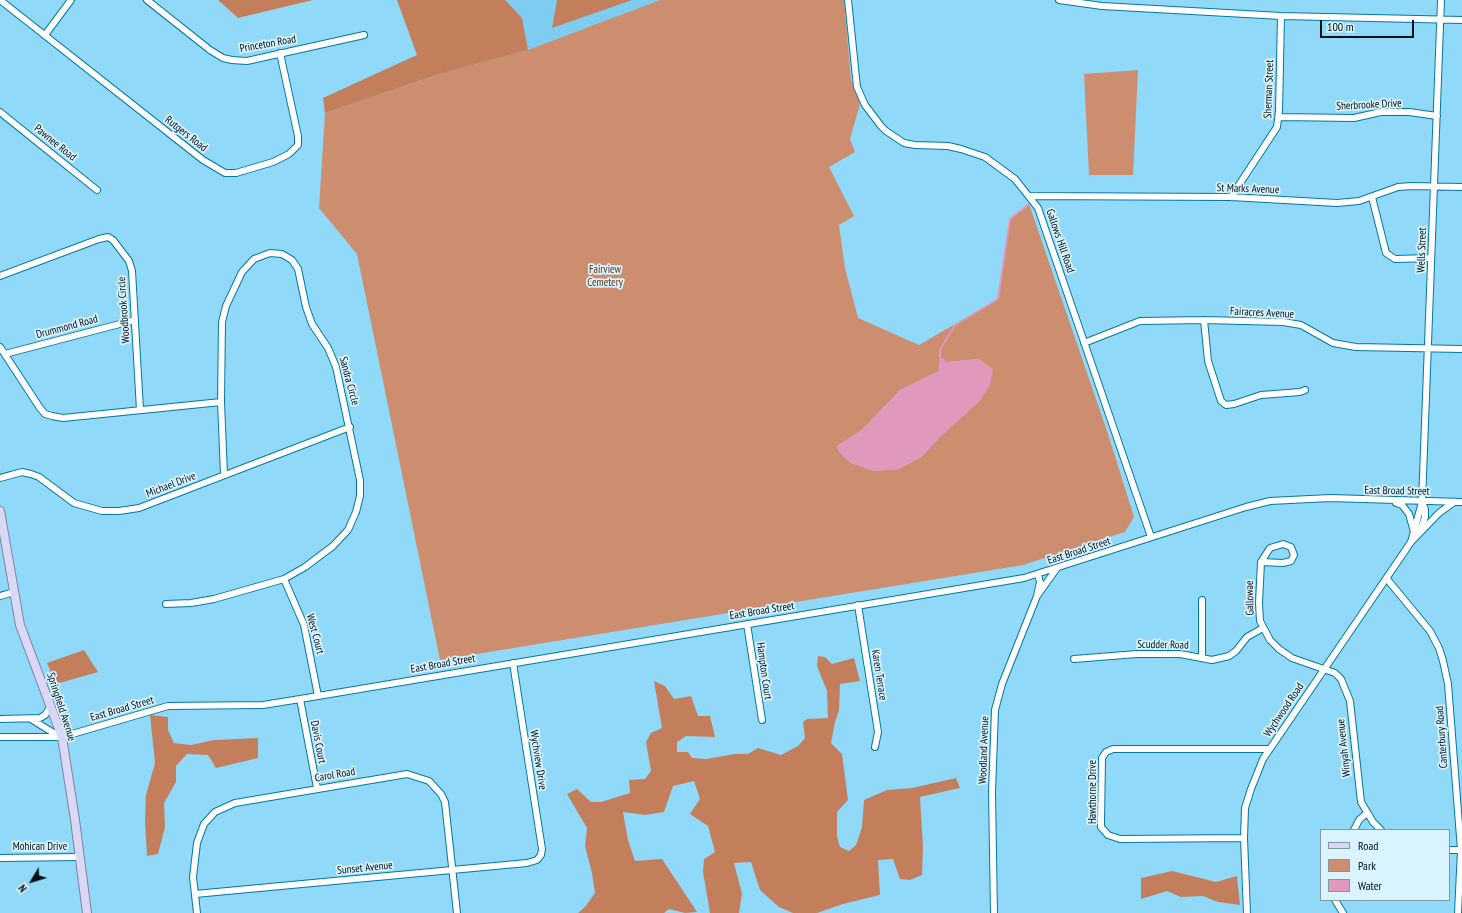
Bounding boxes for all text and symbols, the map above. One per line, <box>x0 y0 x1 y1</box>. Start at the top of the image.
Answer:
scale bar <box>1322 12 1416 38</box>
text: 100 m <box>1327 19 1354 34</box>
street label: Princeton Road <box>239 33 297 55</box>
street label: Sherman Street <box>1261 59 1277 119</box>
street label: Sherbrooke Drive <box>1336 97 1402 113</box>
street label: Rutgers Road <box>162 113 210 155</box>
street label: Pawnee Road <box>31 122 79 164</box>
street label: St Marks Avenue <box>1216 181 1280 197</box>
street label: Gallows Hill Road <box>1043 207 1077 275</box>
street label: Wells Street <box>1415 227 1429 273</box>
park label: Fairview Cemetery <box>587 263 623 289</box>
street label: Woodbrook Circle <box>115 276 133 344</box>
street label: Fairacres Avenue <box>1230 305 1294 321</box>
street label: Drummond Road <box>35 312 99 342</box>
street label: Sandra Circle <box>336 355 362 407</box>
street label: Michael Drive <box>144 470 198 500</box>
street label: East Broad Street <box>1364 484 1430 498</box>
street label: East Broad Street <box>1046 535 1112 567</box>
street label: Gallowae <box>1243 580 1257 616</box>
street label: East Broad Street <box>729 599 795 623</box>
street label: West Court <box>303 612 327 656</box>
street label: Scudder Road <box>1137 638 1189 652</box>
street label: Hampton Court <box>753 642 775 700</box>
street label: Karen Terrace <box>868 649 890 701</box>
street label: East Broad Street <box>410 652 476 676</box>
street label: Springfield Avenue <box>44 671 78 743</box>
street label: Wychwood Road <box>1261 681 1307 739</box>
street label: East Broad Street <box>89 694 155 724</box>
street label: Canterbury Road <box>1433 705 1451 769</box>
street label: Woodland Avenue <box>976 716 992 784</box>
street label: Winyah Avenue <box>1334 718 1354 778</box>
street label: Davis Court <box>307 719 329 765</box>
street label: Wychview Drive <box>527 729 549 791</box>
street label: Hawthorne Drive <box>1086 760 1100 824</box>
street label: Carol Road <box>314 765 356 785</box>
legend <box>1320 829 1450 901</box>
text: Road <box>1358 838 1378 853</box>
street label: Mohican Drive <box>13 840 67 854</box>
text: Park <box>1358 858 1376 873</box>
street label: Sunset Avenue <box>337 859 393 877</box>
north arrow <box>12 861 52 901</box>
text: Water <box>1358 878 1382 893</box>
text: N <box>15 882 30 895</box>

